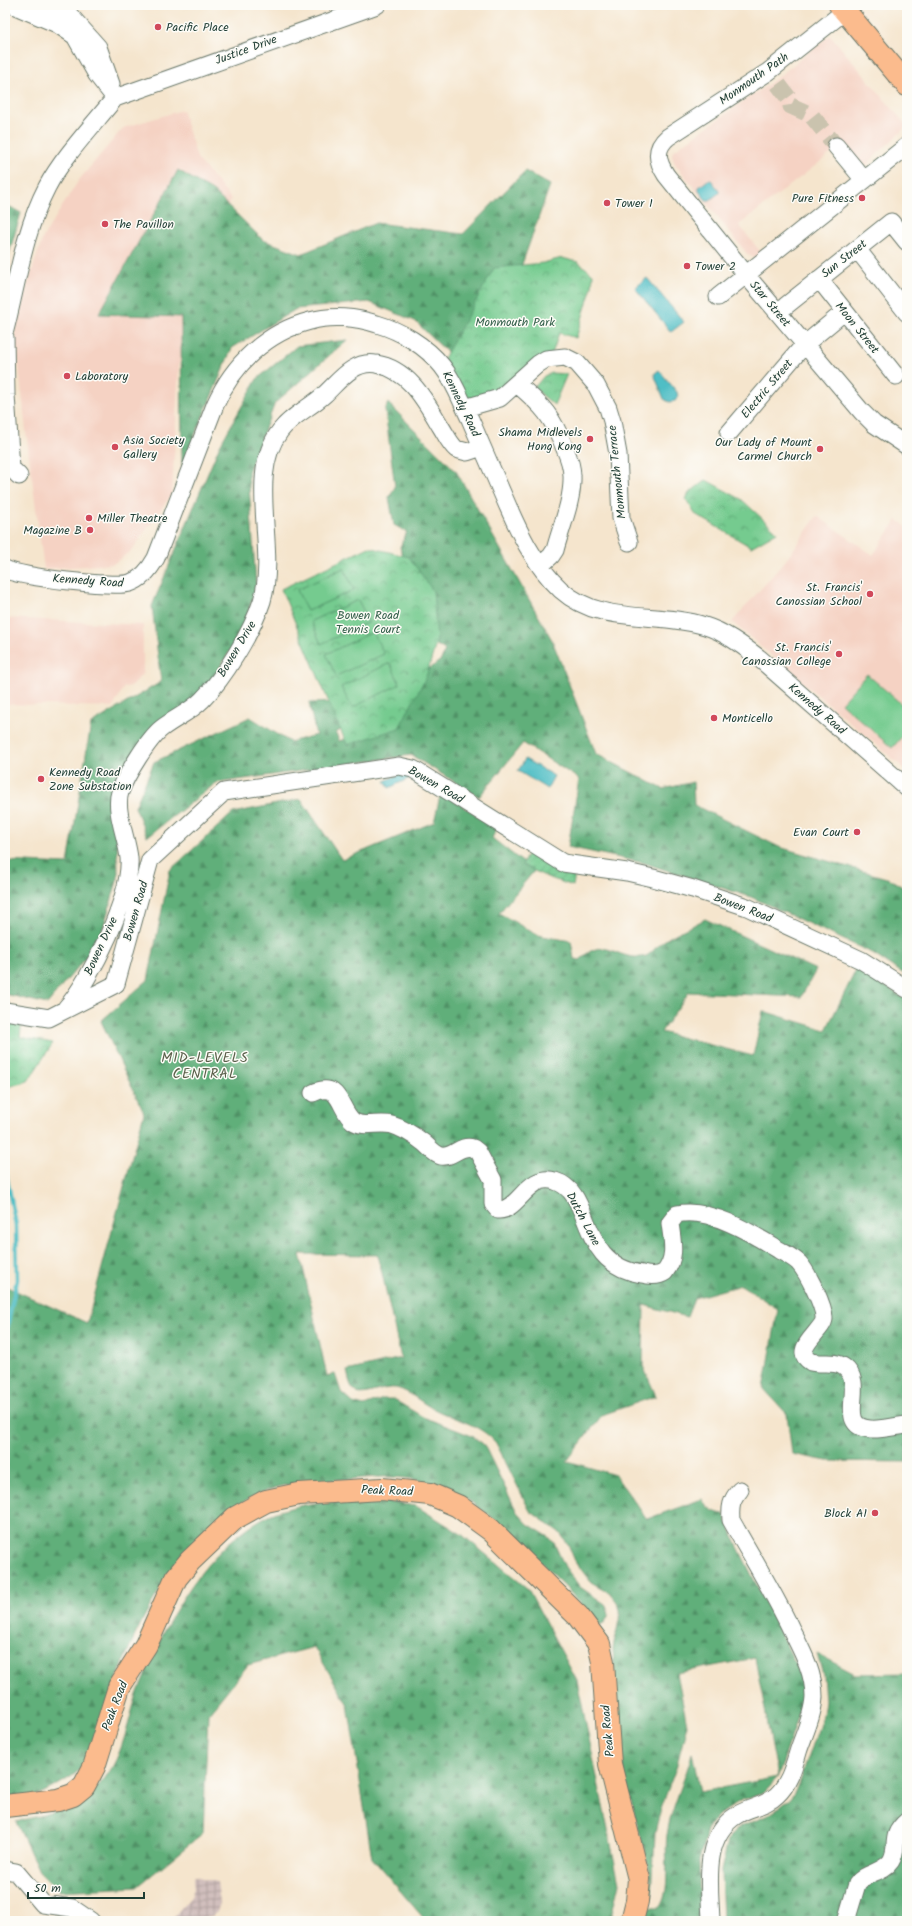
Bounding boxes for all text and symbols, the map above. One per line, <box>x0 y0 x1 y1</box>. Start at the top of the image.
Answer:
place label: Pacific Place <box>166 18 229 37</box>
marker: Pacific Place <box>153 22 163 32</box>
street label: Justice Drive <box>212 30 280 70</box>
street label: Monmouth Path <box>715 48 793 110</box>
place label: Pure Fitness <box>792 189 854 208</box>
marker: Pure Fitness <box>857 193 867 203</box>
place label: Tower 1 <box>615 194 653 213</box>
marker: Tower 1 <box>602 198 612 208</box>
place label: The Pavillon <box>113 215 174 234</box>
marker: The Pavillon <box>100 219 110 229</box>
street label: Sun Street <box>817 235 871 283</box>
place label: Tower 2 <box>695 257 736 276</box>
marker: Tower 2 <box>682 261 692 271</box>
street label: Star Street <box>745 276 795 332</box>
street label: Moon Street <box>830 298 884 358</box>
park label: Monmouth Park <box>475 313 555 332</box>
street label: Electric Street <box>736 355 798 423</box>
place label: Laboratory <box>75 367 129 386</box>
street label: Kennedy Road <box>437 368 486 441</box>
marker: Laboratory <box>62 371 72 381</box>
place label: Shama Midlevels Hong Kong <box>498 423 582 456</box>
street label: Monmouth Terrace <box>603 424 631 520</box>
place label: Asia Society Gallery <box>123 431 185 464</box>
place label: Our Lady of Mount Carmel Church <box>715 433 812 466</box>
marker: Shama Midlevels Hong Kong <box>585 434 595 444</box>
marker: Asia Society Gallery <box>110 442 120 452</box>
marker: Our Lady of Mount Carmel Church <box>815 444 825 454</box>
place label: Miller Theatre <box>97 509 168 528</box>
marker: Miller Theatre <box>84 513 94 523</box>
place label: Magazine B <box>23 521 82 540</box>
marker: Magazine B <box>85 525 95 535</box>
street label: Kennedy Road <box>52 569 125 593</box>
place label: St. Francis' Canossian School <box>775 578 862 611</box>
marker: St. Francis' Canossian School <box>865 589 875 599</box>
park label: Bowen Road Tennis Court <box>336 606 401 639</box>
street label: Bowen Drive <box>213 617 262 681</box>
place label: St. Francis' Canossian College <box>741 638 832 671</box>
marker: St. Francis' Canossian College <box>834 649 844 659</box>
street label: Kennedy Road <box>784 678 851 740</box>
place label: Monticello <box>722 709 773 728</box>
marker: Monticello <box>709 713 719 723</box>
street label: Bowen Road <box>404 761 468 809</box>
place label: Kennedy Road Zone Substation <box>49 763 132 796</box>
marker: Kennedy Road Zone Substation <box>36 774 46 784</box>
place label: Evan Court <box>793 823 849 842</box>
marker: Evan Court <box>852 827 862 837</box>
street label: Bowen Road <box>118 878 154 943</box>
street label: Bowen Road <box>711 888 776 928</box>
street label: Bowen Drive <box>79 913 123 978</box>
district label: MID-LEVELS CENTRAL <box>161 1047 249 1085</box>
street label: Dutch Lane <box>561 1189 605 1250</box>
street label: Peak Road <box>361 1481 414 1501</box>
place label: Block A1 <box>824 1504 867 1523</box>
marker: Block A1 <box>870 1508 880 1518</box>
street label: Peak Road <box>97 1677 134 1734</box>
street label: Peak Road <box>596 1703 620 1758</box>
scale bar <box>28 1874 144 1900</box>
text: 50 m <box>34 1879 61 1898</box>

